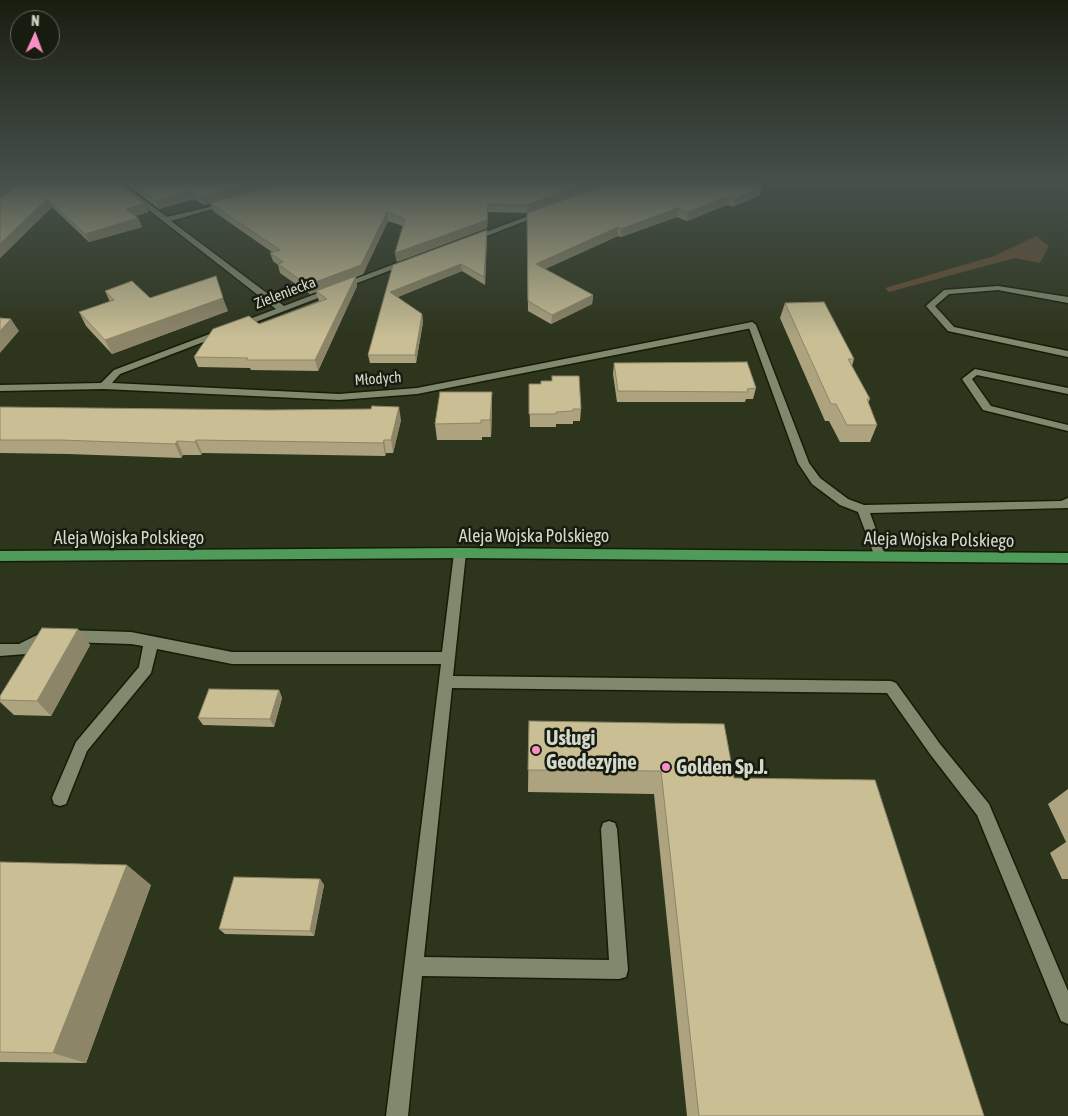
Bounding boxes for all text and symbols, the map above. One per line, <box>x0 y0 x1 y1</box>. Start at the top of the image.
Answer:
north arrow <box>10 10 60 60</box>
text: N <box>31 13 40 29</box>
street label: Zieleniecka <box>252 273 318 313</box>
street label: Młodych <box>354 368 402 390</box>
street label: Aleja Wojska Polskiego <box>459 525 609 547</box>
street label: Aleja Wojska Polskiego <box>54 527 204 549</box>
street label: Aleja Wojska Polskiego <box>864 528 1014 552</box>
place label: Usługi Geodezyjne <box>546 725 637 775</box>
marker: Usługi Geodezyjne <box>530 744 542 756</box>
place label: Golden Sp.J. <box>676 754 767 780</box>
marker: Golden Sp.J. <box>660 761 672 773</box>

